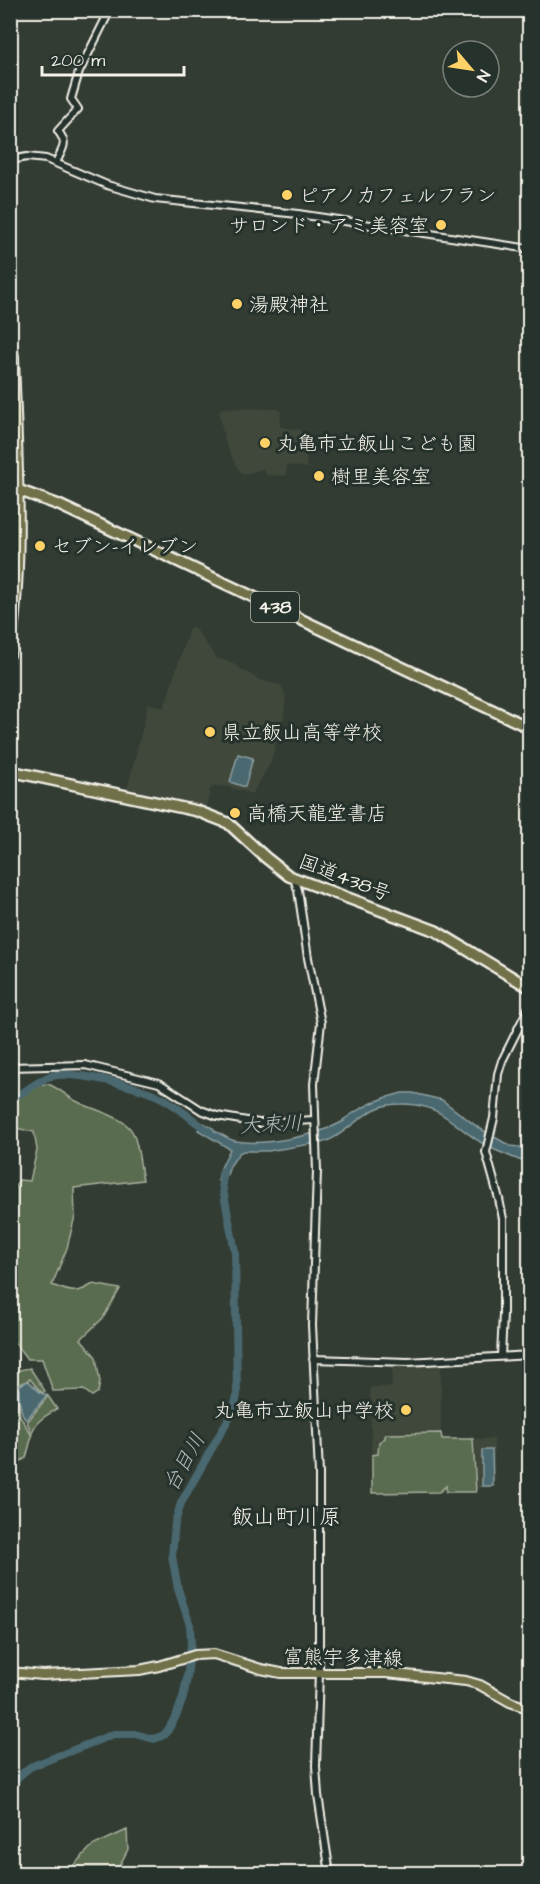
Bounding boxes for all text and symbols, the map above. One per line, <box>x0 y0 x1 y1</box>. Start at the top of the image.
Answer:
scale bar <box>42 39 184 77</box>
north arrow <box>441 39 501 99</box>
text: 200 m <box>51 48 105 73</box>
text: N <box>471 66 495 86</box>
place label: ピアノカフェルフラン <box>299 182 497 210</box>
marker: ピアノカフェルフラン <box>280 188 294 202</box>
place label: サロンド・アミ美容室 <box>229 212 429 240</box>
marker: サロンド・アミ美容室 <box>434 218 448 232</box>
place label: 湯殿神社 <box>249 291 329 319</box>
marker: 湯殿神社 <box>230 297 244 311</box>
place label: 丸亀市立飯山こども園 <box>277 430 477 458</box>
marker: 丸亀市立飯山こども園 <box>258 436 272 450</box>
place label: 樹里美容室 <box>331 463 431 491</box>
marker: 樹里美容室 <box>312 469 326 483</box>
place label: セブン-イレブン <box>52 533 198 561</box>
marker: セブン-イレブン <box>33 539 47 553</box>
road number: 438 <box>251 592 299 622</box>
place label: 県立飯山高等学校 <box>222 719 382 747</box>
marker: 県立飯山高等学校 <box>203 725 217 739</box>
place label: 高橋天龍堂書店 <box>247 800 387 828</box>
marker: 高橋天龍堂書店 <box>228 806 242 820</box>
street label: 国道438号 <box>294 848 395 908</box>
water label: 大束川 <box>239 1108 303 1141</box>
place label: 丸亀市立飯山中学校 <box>214 1397 394 1425</box>
marker: 丸亀市立飯山中学校 <box>399 1403 413 1417</box>
water label: 台目川 <box>156 1428 212 1497</box>
district label: 飯山町川原 <box>231 1502 341 1533</box>
street label: 富熊宇多津線 <box>283 1643 403 1673</box>

